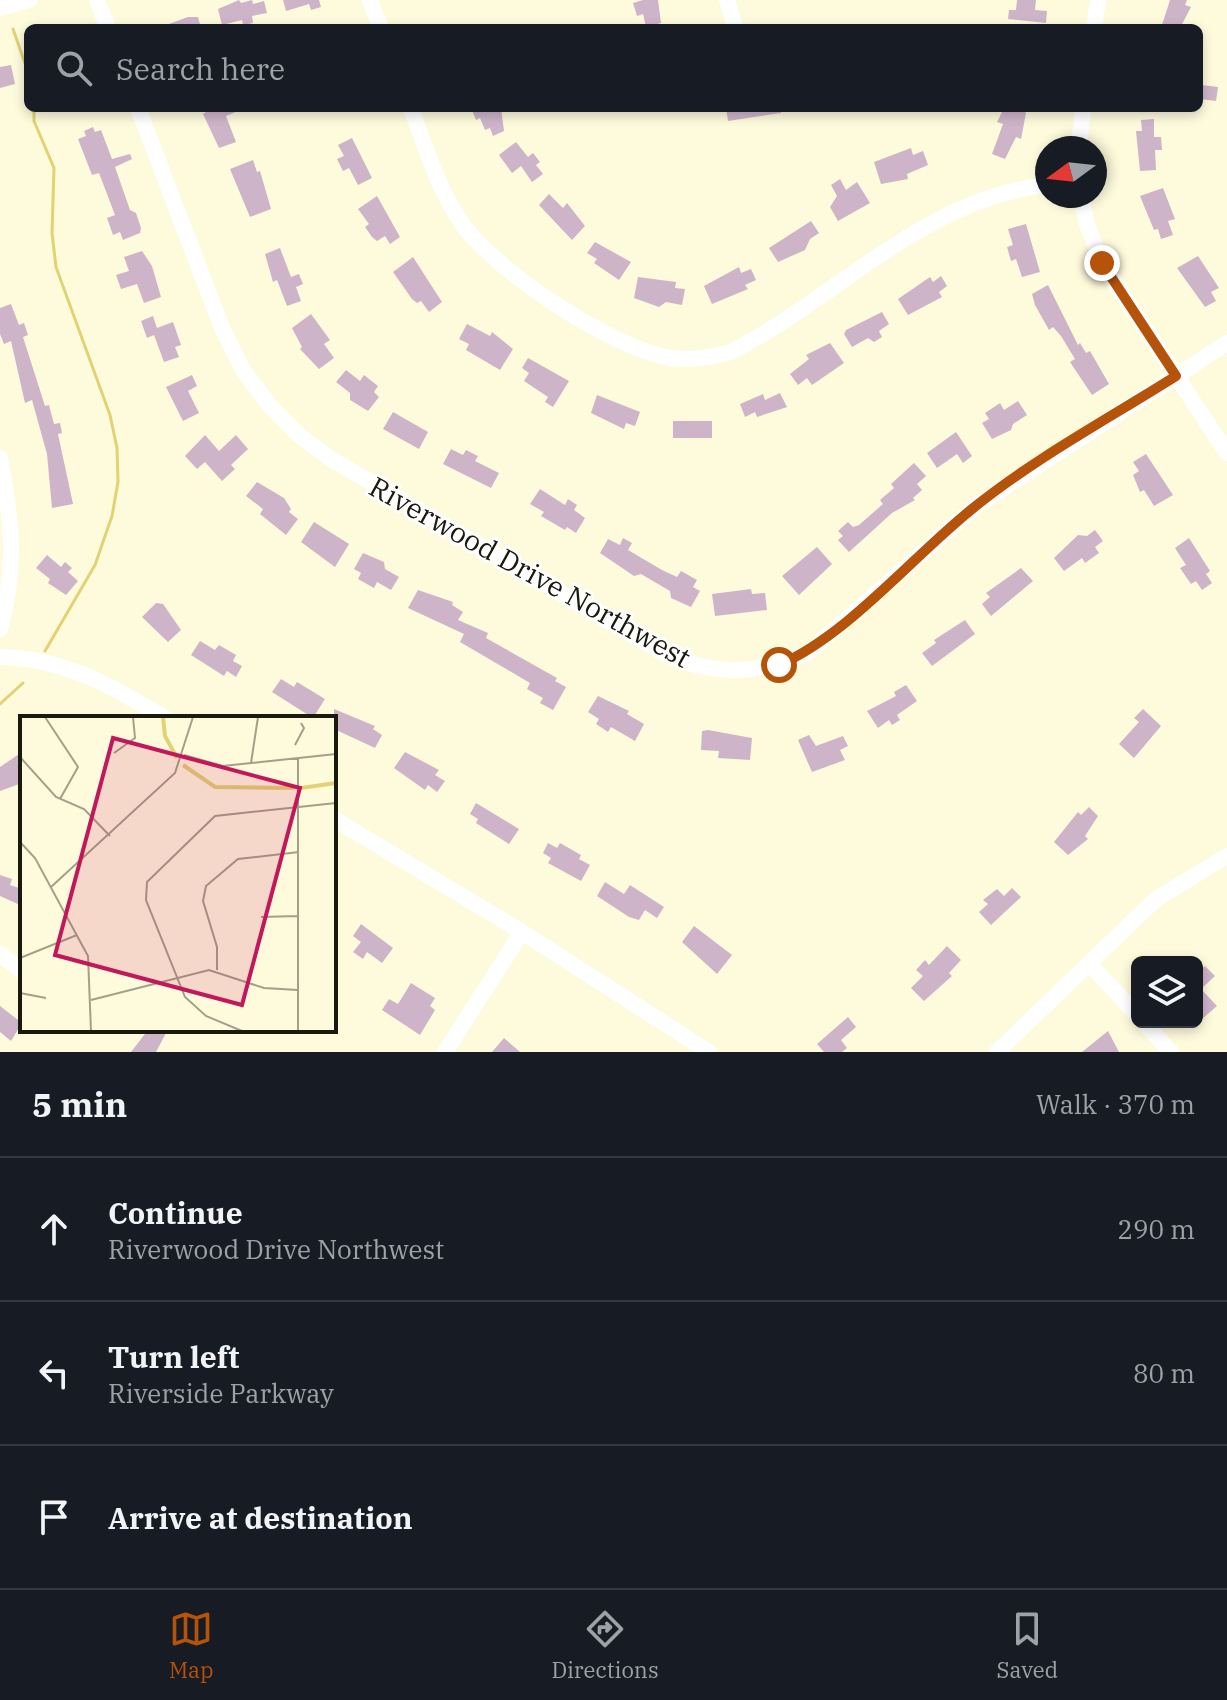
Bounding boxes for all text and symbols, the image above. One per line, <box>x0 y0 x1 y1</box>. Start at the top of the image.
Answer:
search box <box>24 24 1203 112</box>
icon: search <box>52 46 96 90</box>
text: Search here <box>116 49 285 88</box>
north arrow <box>1035 136 1107 208</box>
route end <box>1084 245 1120 281</box>
street label: Riverwood Drive Northwest <box>363 468 698 676</box>
route start <box>761 647 797 683</box>
inset map <box>20 716 336 1032</box>
map controls <box>1131 956 1203 1028</box>
button: layers <box>1131 956 1203 1028</box>
text: 5 min <box>32 1082 127 1126</box>
text: Walk · 370 m <box>1036 1087 1195 1121</box>
text: Continue <box>108 1193 243 1232</box>
icon: ahead <box>32 1207 76 1251</box>
text: 290 m <box>1117 1212 1195 1246</box>
text: Riverwood Drive Northwest <box>108 1232 444 1266</box>
text: Turn left <box>108 1337 240 1376</box>
icon: left <box>32 1351 76 1395</box>
text: 80 m <box>1133 1356 1195 1390</box>
text: Riverside Parkway <box>108 1376 334 1410</box>
icon: arrive <box>32 1495 76 1539</box>
text: Arrive at destination <box>108 1498 413 1537</box>
tab: Map <box>169 1607 214 1684</box>
tab: Directions <box>551 1607 659 1684</box>
tab: Saved <box>996 1607 1058 1684</box>

